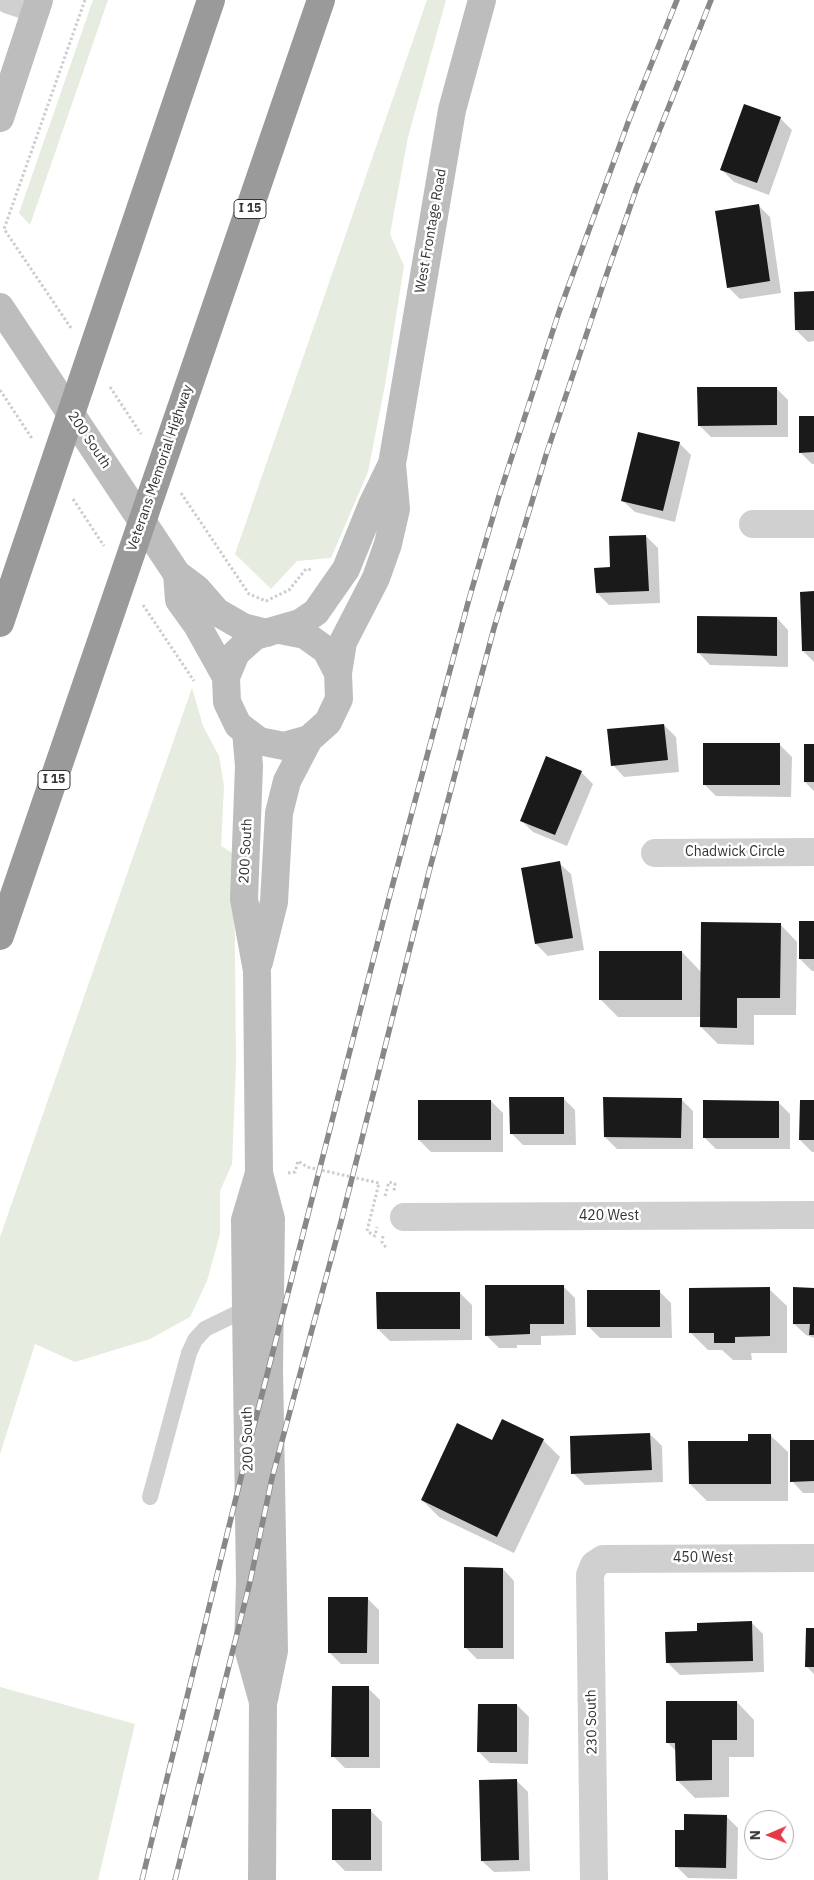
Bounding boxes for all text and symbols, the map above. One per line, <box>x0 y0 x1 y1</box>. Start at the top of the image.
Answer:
street label: West Frontage Road <box>412 167 450 295</box>
road number: I 15 <box>234 200 266 218</box>
street label: Veterans Memorial Highway <box>124 383 196 553</box>
street label: 200 South <box>64 408 114 472</box>
road number: I 15 <box>38 770 70 790</box>
street label: 200 South <box>236 818 256 884</box>
street label: Chadwick Circle <box>685 844 785 860</box>
street label: 420 West <box>579 1208 639 1224</box>
street label: 200 South <box>239 1406 257 1472</box>
street label: 450 West <box>673 1550 733 1566</box>
street label: 230 South <box>583 1689 601 1755</box>
north arrow <box>744 1810 794 1860</box>
text: N <box>746 1830 764 1840</box>

